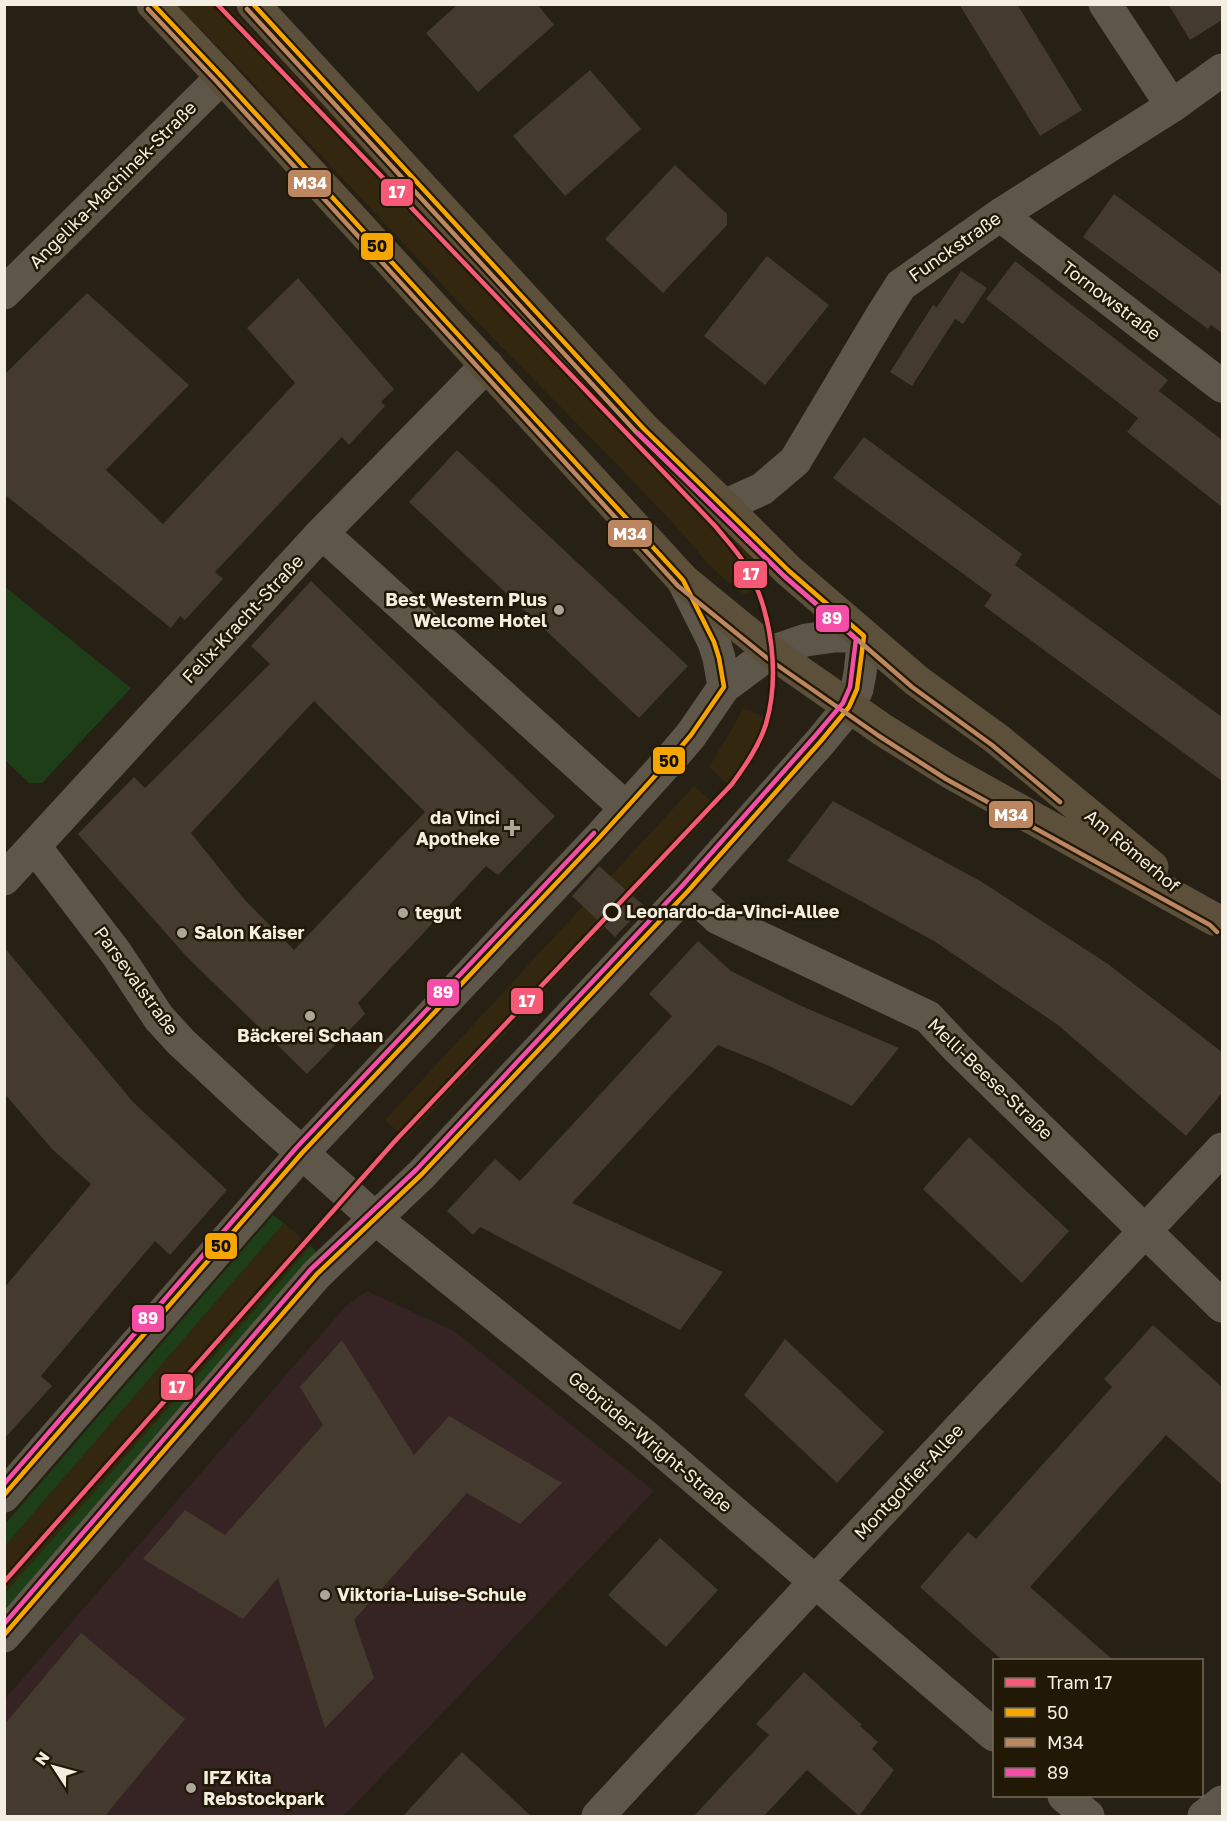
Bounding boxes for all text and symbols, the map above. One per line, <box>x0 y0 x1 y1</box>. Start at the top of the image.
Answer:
street label: Angelika-Machinek-Straße <box>24 96 201 273</box>
line badge: M34 <box>287 169 332 198</box>
text: M34 <box>293 173 327 193</box>
line badge: 17 <box>380 178 414 207</box>
text: 17 <box>389 182 406 202</box>
street label: Funckstraße <box>904 206 1005 286</box>
line badge: 50 <box>360 232 394 261</box>
text: 50 <box>367 236 387 256</box>
street label: Tornowstraße <box>1058 256 1165 345</box>
line badge: M34 <box>607 519 653 548</box>
text: M34 <box>613 524 647 544</box>
street label: Felix-Kracht-Straße <box>177 550 307 687</box>
line badge: 17 <box>733 560 768 589</box>
text: 17 <box>743 564 760 584</box>
place label: Best Western Plus Welcome Hotel <box>385 588 547 631</box>
marker: Best Western Plus Welcome Hotel <box>552 603 566 617</box>
line badge: 89 <box>815 604 850 633</box>
text: 89 <box>822 608 842 628</box>
line badge: 50 <box>652 746 686 775</box>
text: 50 <box>659 751 679 771</box>
line badge: M34 <box>988 800 1034 829</box>
street label: Am Römerhof <box>1081 804 1185 897</box>
text: M34 <box>994 805 1028 825</box>
place label: da Vinci Apotheke <box>416 806 500 849</box>
marker: da Vinci Apotheke <box>505 821 519 835</box>
place label: Leonardo-da-Vinci-Allee <box>626 900 840 922</box>
place label: tegut <box>415 901 462 923</box>
marker: Leonardo-da-Vinci-Allee <box>603 903 621 921</box>
marker: tegut <box>396 906 410 920</box>
place label: Salon Kaiser <box>194 921 305 943</box>
street label: Parsevalstraße <box>90 922 183 1039</box>
marker: Salon Kaiser <box>175 926 189 940</box>
line badge: 89 <box>426 978 460 1007</box>
text: 89 <box>433 982 453 1002</box>
line badge: 17 <box>510 987 544 1015</box>
text: 17 <box>519 991 536 1011</box>
marker: Bäckerei Schaan <box>303 1009 317 1023</box>
street label: Melli-Beese-Straße <box>924 1013 1058 1144</box>
place label: Bäckerei Schaan <box>237 1024 383 1046</box>
line badge: 50 <box>204 1232 238 1260</box>
text: 50 <box>211 1236 231 1256</box>
line badge: 89 <box>131 1304 165 1333</box>
text: 89 <box>138 1308 158 1328</box>
street label: Gebrüder-Wright-Straße <box>564 1366 737 1516</box>
line badge: 17 <box>160 1373 194 1401</box>
text: 17 <box>169 1377 186 1397</box>
street label: Montgolfier-Allee <box>849 1419 968 1544</box>
place label: Viktoria-Luise-Schule <box>337 1583 527 1605</box>
marker: Viktoria-Luise-Schule <box>318 1588 332 1602</box>
legend <box>993 1659 1203 1797</box>
text: Tram 17 <box>1047 1671 1112 1693</box>
text: 50 <box>1047 1701 1069 1723</box>
text: M34 <box>1047 1731 1084 1753</box>
north arrow <box>24 1737 84 1797</box>
text: N <box>30 1747 54 1769</box>
text: 89 <box>1047 1761 1069 1783</box>
place label: IFZ Kita Rebstockpark <box>203 1766 325 1809</box>
marker: IFZ Kita Rebstockpark <box>184 1781 198 1795</box>

